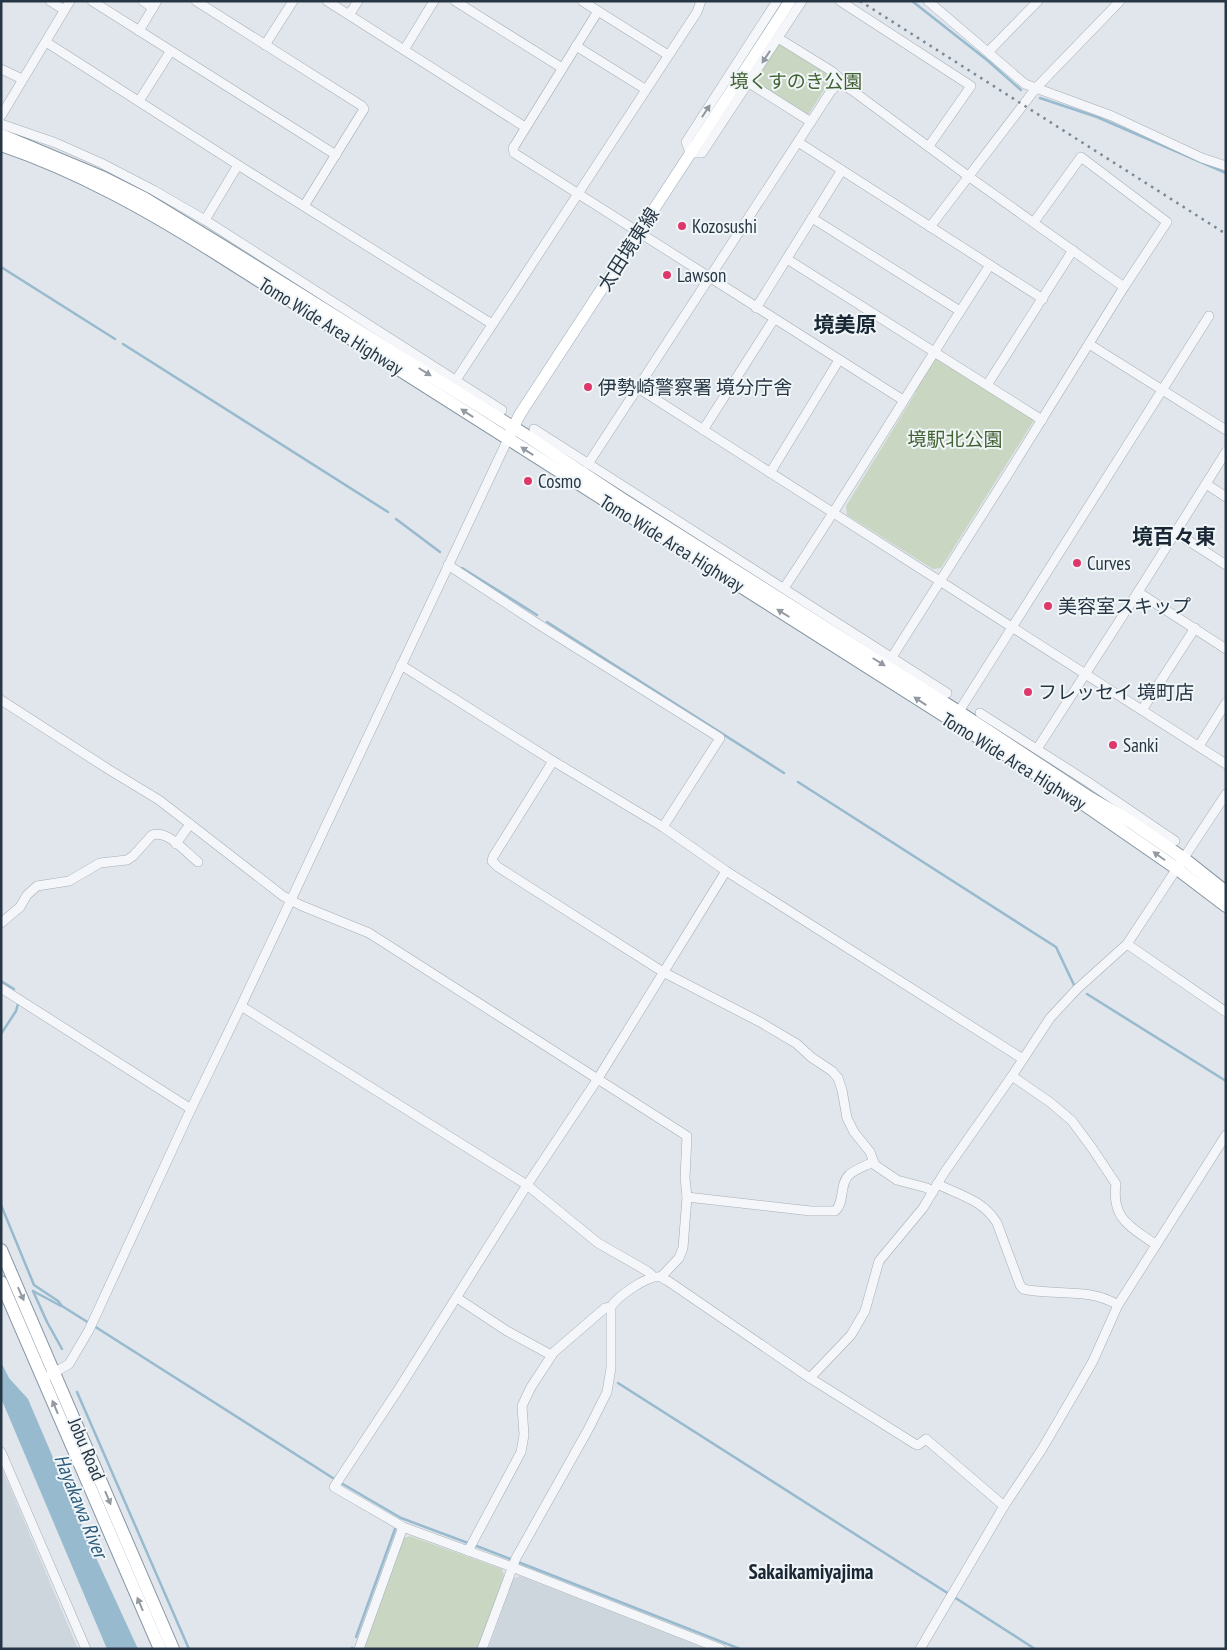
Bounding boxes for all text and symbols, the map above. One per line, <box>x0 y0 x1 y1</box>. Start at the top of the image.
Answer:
one-way arrow <box>761 50 771 64</box>
park label: 境くすのき公園 <box>730 69 862 93</box>
one-way arrow <box>701 104 711 118</box>
street label: 太田境東線 <box>592 203 664 295</box>
place label: Kozosushi <box>692 214 757 238</box>
marker: Kozosushi <box>676 220 688 232</box>
place label: Lawson <box>677 263 726 287</box>
marker: Lawson <box>661 269 673 281</box>
street label: Tomo Wide Area Highway <box>254 272 408 381</box>
district label: 境美原 <box>814 311 877 338</box>
one-way arrow <box>418 367 431 377</box>
place label: 伊勢崎警察署 境分庁舎 <box>598 375 792 399</box>
marker: 伊勢崎警察署 境分庁舎 <box>582 381 594 393</box>
one-way arrow <box>460 408 473 418</box>
park label: 境駅北公園 <box>907 427 1003 451</box>
one-way arrow <box>521 446 534 456</box>
place label: Cosmo <box>538 469 581 493</box>
marker: Cosmo <box>522 475 534 487</box>
street label: Tomo Wide Area Highway <box>595 489 749 598</box>
district label: 境百々東 <box>1132 523 1216 550</box>
place label: Curves <box>1087 551 1131 575</box>
marker: Curves <box>1071 557 1083 569</box>
place label: 美容室スキップ <box>1058 594 1191 618</box>
marker: 美容室スキップ <box>1042 600 1054 612</box>
one-way arrow <box>776 609 789 618</box>
one-way arrow <box>872 657 885 667</box>
place label: フレッセイ 境町店 <box>1038 680 1194 704</box>
marker: フレッセイ 境町店 <box>1022 686 1034 698</box>
one-way arrow <box>913 696 926 706</box>
street label: Tomo Wide Area Highway <box>937 707 1091 816</box>
place label: Sanki <box>1123 733 1159 757</box>
marker: Sanki <box>1107 739 1119 751</box>
one-way arrow <box>1152 851 1166 861</box>
one-way arrow <box>17 1287 25 1301</box>
one-way arrow <box>51 1400 59 1414</box>
street label: Jobu Road <box>63 1413 111 1484</box>
water label: Hayakawa River <box>48 1450 115 1564</box>
one-way arrow <box>105 1491 113 1505</box>
district label: Sakaikamiyajima <box>748 1558 874 1585</box>
one-way arrow <box>136 1597 144 1611</box>

